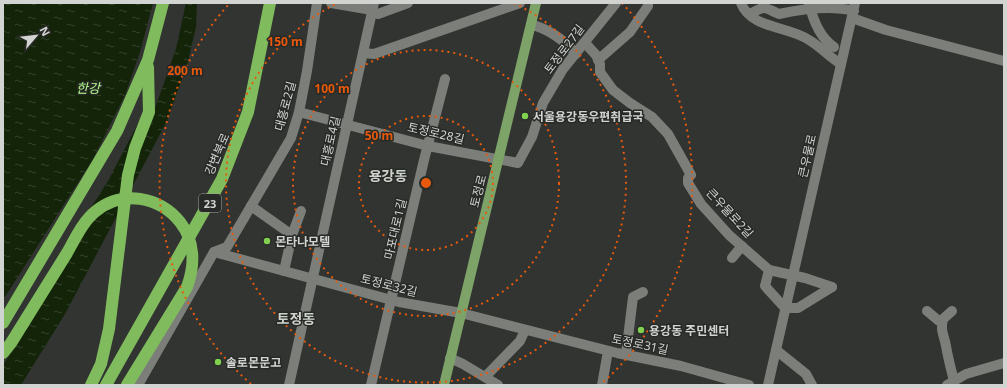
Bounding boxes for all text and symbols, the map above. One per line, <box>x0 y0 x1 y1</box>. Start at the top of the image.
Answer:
north arrow <box>16 16 56 56</box>
street label: 토정로27길 <box>540 21 588 77</box>
text: N <box>37 24 54 39</box>
text: 150 m <box>267 33 303 50</box>
text: 200 m <box>167 62 203 79</box>
water label: 한강 <box>76 79 102 97</box>
street label: 대흥로2길 <box>270 79 300 133</box>
text: 100 m <box>314 80 350 97</box>
place label: 서울용강동우편취급국 <box>533 108 643 125</box>
marker: 서울용강동우편취급국 <box>520 111 530 121</box>
street label: 대흥로4길 <box>316 114 344 168</box>
street label: 토정로28길 <box>406 118 466 148</box>
text: 50 m <box>365 127 393 144</box>
street label: 강변북로 <box>201 130 233 178</box>
street label: 큰우물로 <box>794 133 820 179</box>
district label: 용강동 <box>369 166 407 185</box>
street label: 토정로 <box>466 173 490 209</box>
centre of rings <box>419 176 433 190</box>
street label: 큰우물로2길 <box>703 185 757 241</box>
road number: 23 <box>199 194 221 212</box>
street label: 마포대로1길 <box>380 197 410 261</box>
place label: 몬타나모텔 <box>275 233 330 250</box>
marker: 몬타나모텔 <box>262 236 272 246</box>
street label: 토정로32길 <box>359 270 419 300</box>
district label: 토정동 <box>277 309 315 328</box>
place label: 용강동 주민센터 <box>649 322 729 339</box>
marker: 용강동 주민센터 <box>636 325 646 335</box>
street label: 토정로31길 <box>610 330 670 358</box>
place label: 솔로몬문고 <box>226 354 281 371</box>
marker: 솔로몬문고 <box>213 357 223 367</box>

